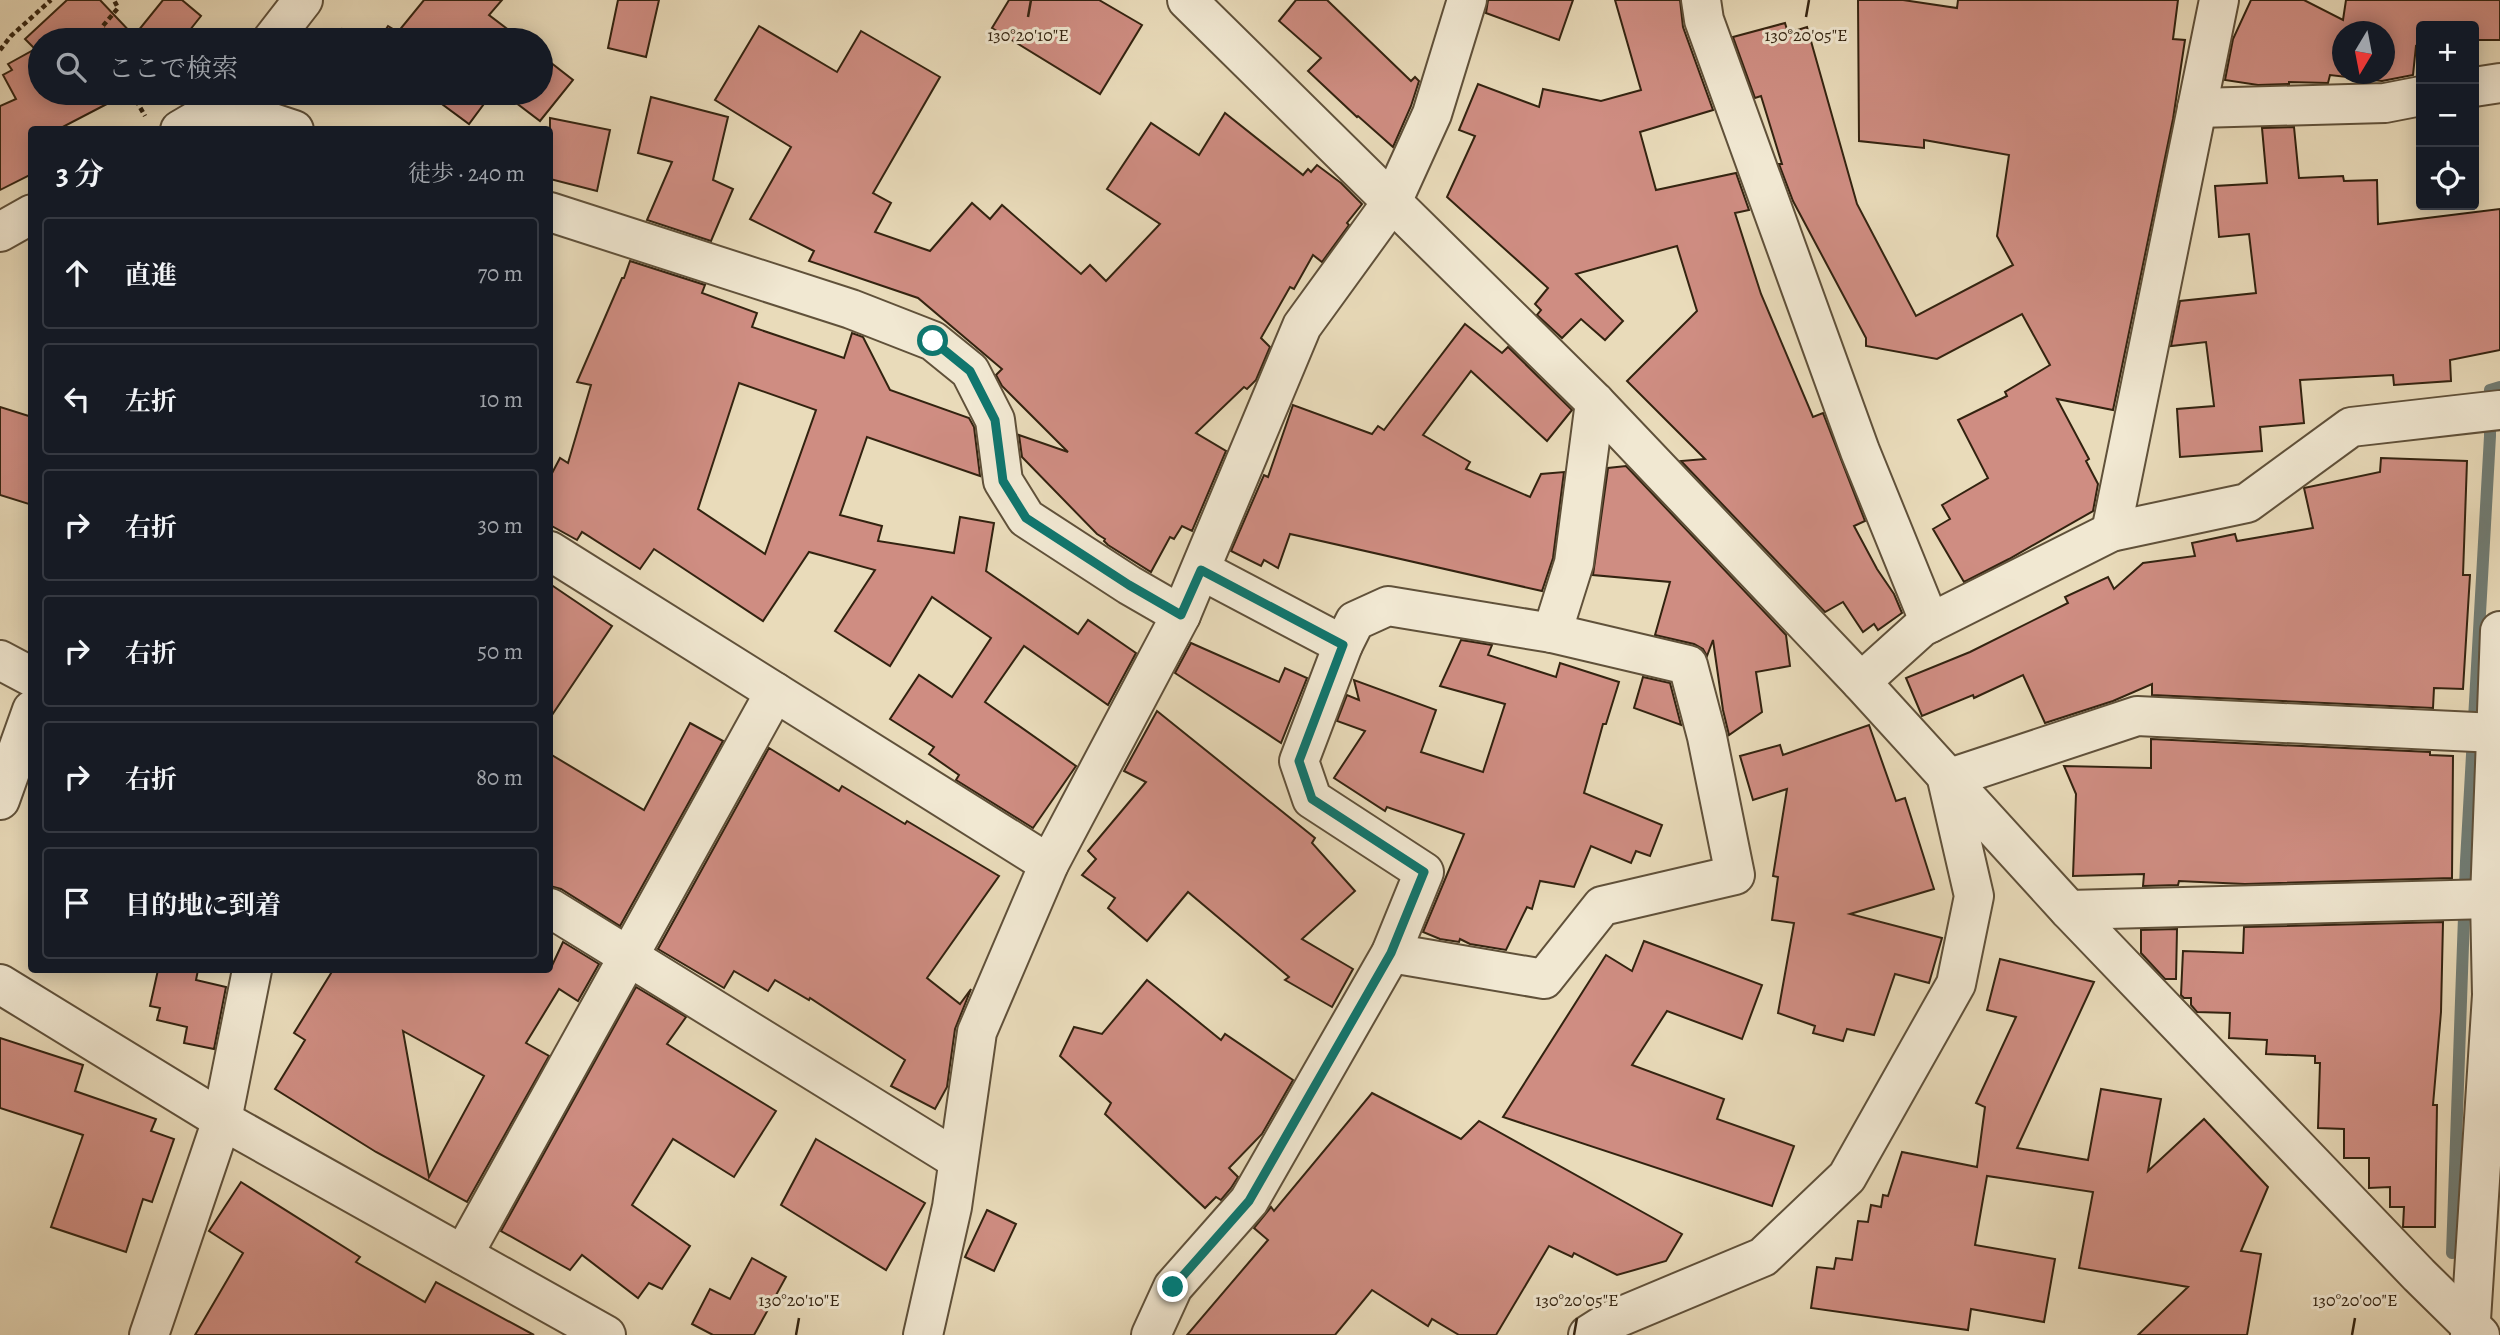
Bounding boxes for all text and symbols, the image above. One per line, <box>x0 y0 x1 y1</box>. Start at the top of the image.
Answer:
north arrow <box>2332 21 2395 84</box>
map controls <box>2416 21 2479 210</box>
button: + <box>2416 21 2479 84</box>
text: 130°20'10"E <box>987 23 1069 47</box>
text: 130°20'05"E <box>1764 23 1848 47</box>
search box <box>28 28 553 105</box>
icon: search <box>52 48 90 86</box>
text: ここで検索 <box>108 51 238 86</box>
button: − <box>2416 84 2479 147</box>
button: locate <box>2416 147 2479 210</box>
text: 3 分 <box>56 154 104 194</box>
text: 徒歩 · 240 m <box>408 158 525 189</box>
icon: ahead <box>58 254 96 292</box>
text: 直進 <box>125 258 177 293</box>
text: 70 m <box>477 258 523 289</box>
route start <box>917 325 948 356</box>
icon: left <box>58 380 96 418</box>
text: 左折 <box>125 384 177 419</box>
text: 10 m <box>479 384 523 415</box>
icon: right <box>58 506 96 544</box>
text: 右折 <box>125 510 177 545</box>
text: 30 m <box>477 510 523 541</box>
icon: right <box>58 632 96 670</box>
text: 右折 <box>125 636 177 671</box>
text: 50 m <box>477 636 523 667</box>
icon: right <box>58 758 96 796</box>
text: 右折 <box>125 762 177 797</box>
text: 80 m <box>476 762 523 793</box>
icon: arrive <box>58 884 96 922</box>
text: 目的地に到着 <box>125 888 281 923</box>
route end <box>1157 1271 1188 1302</box>
text: 130°20'10"E <box>758 1288 840 1312</box>
text: 130°20'05"E <box>1535 1288 1619 1312</box>
text: 130°20'00"E <box>2312 1288 2398 1312</box>

